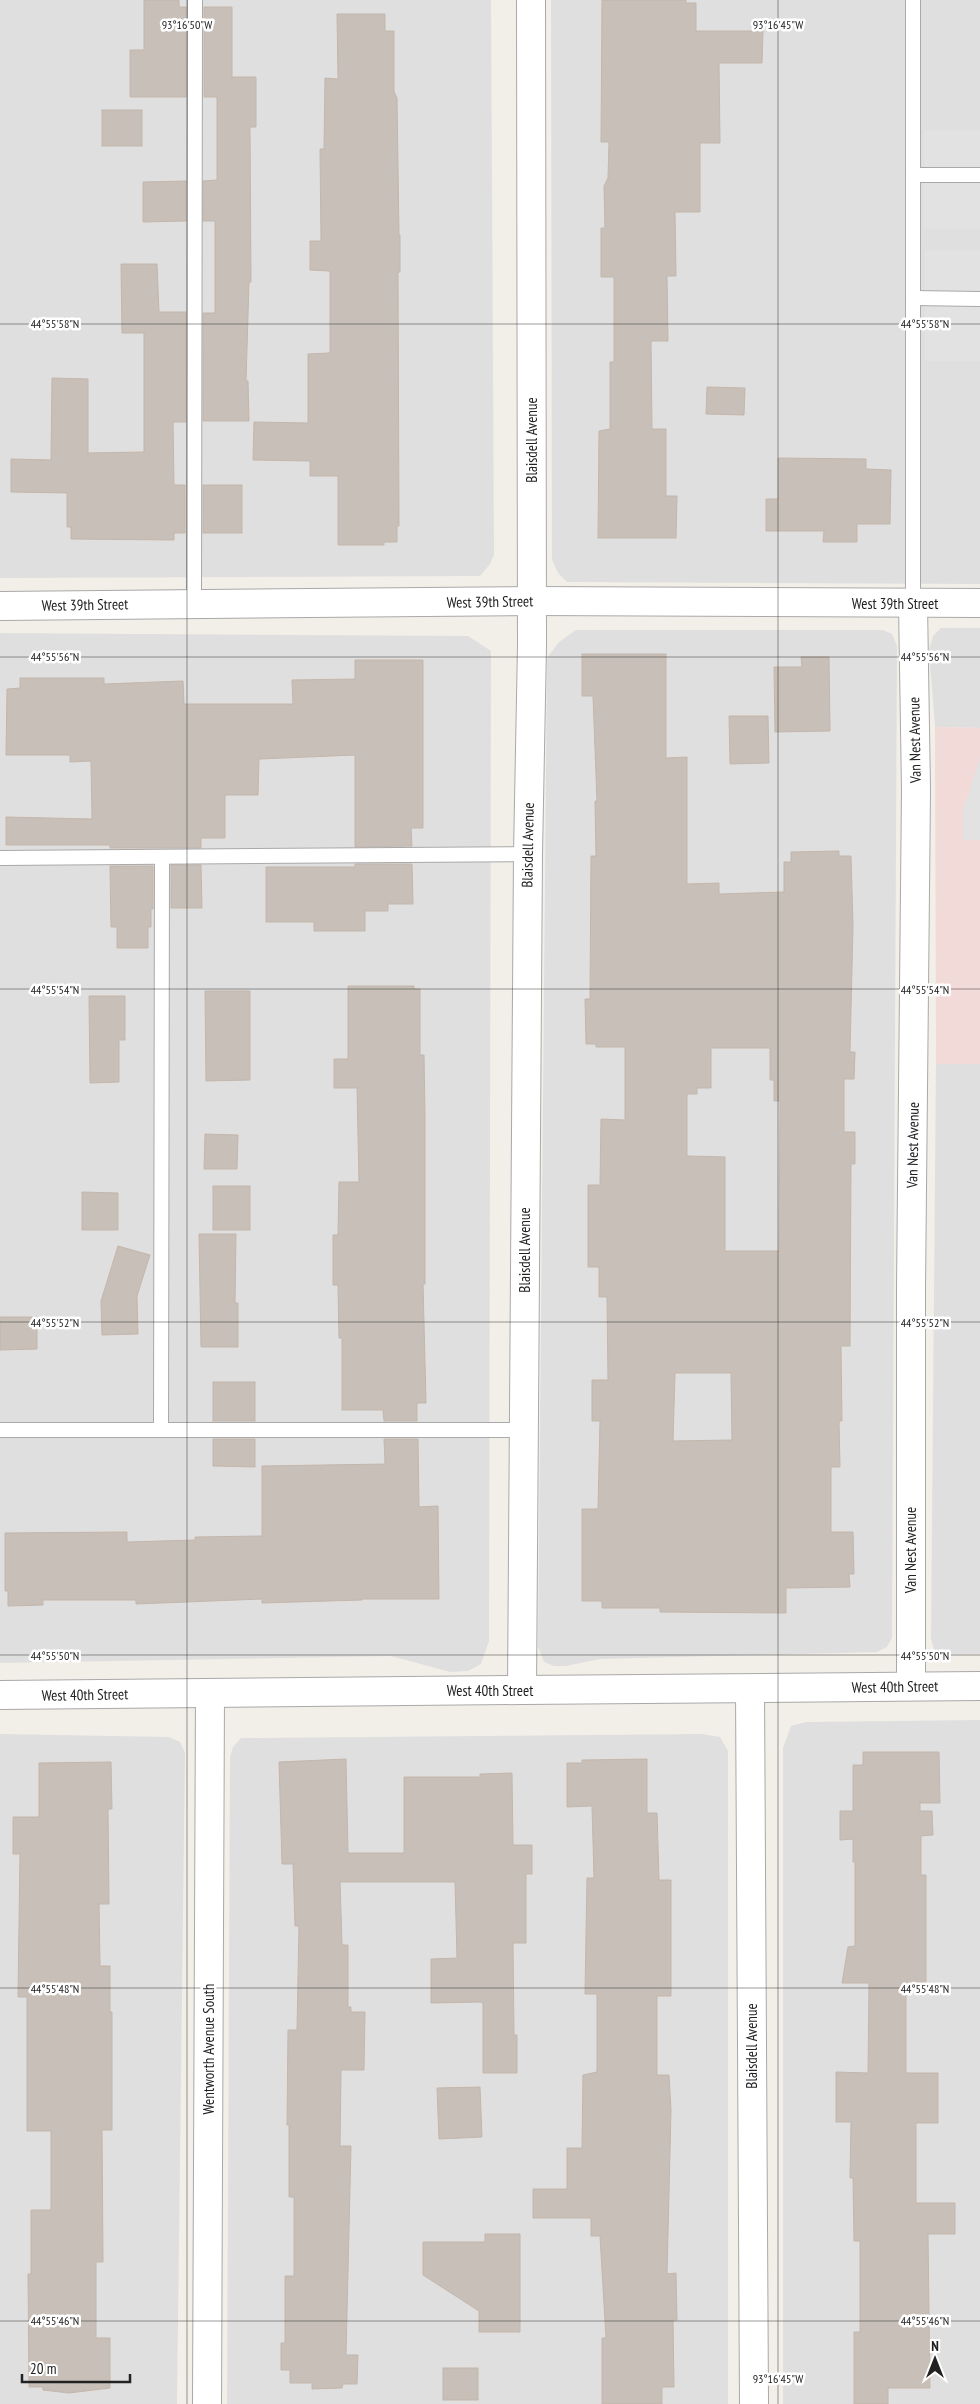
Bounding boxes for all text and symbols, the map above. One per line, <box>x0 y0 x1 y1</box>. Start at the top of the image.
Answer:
text: 93°16'50"W <box>162 17 212 32</box>
text: 93°16'45"W <box>753 17 803 32</box>
text: 44°55'58"N <box>31 316 79 331</box>
text: 44°55'58"N <box>901 316 949 331</box>
street label: Blaisdell Avenue <box>522 397 541 483</box>
street label: West 39th Street <box>447 591 533 612</box>
street label: West 39th Street <box>42 594 128 615</box>
street label: West 39th Street <box>852 594 938 613</box>
text: 44°55'56"N <box>31 649 79 664</box>
text: 44°55'56"N <box>901 649 949 664</box>
street label: Van Nest Avenue <box>904 697 925 784</box>
street label: Blaisdell Avenue <box>517 802 538 888</box>
text: 44°55'54"N <box>31 982 79 997</box>
text: 44°55'54"N <box>901 982 949 997</box>
street label: Van Nest Avenue <box>902 1102 923 1189</box>
street label: Blaisdell Avenue <box>515 1207 534 1293</box>
text: 44°55'52"N <box>31 1315 79 1330</box>
text: 44°55'52"N <box>901 1315 949 1330</box>
street label: Van Nest Avenue <box>901 1507 920 1594</box>
text: 44°55'50"N <box>31 1648 79 1663</box>
text: 44°55'50"N <box>901 1648 949 1663</box>
street label: West 40th Street <box>852 1676 938 1697</box>
street label: West 40th Street <box>447 1681 533 1700</box>
street label: West 40th Street <box>42 1684 128 1705</box>
text: 44°55'48"N <box>31 1981 79 1996</box>
text: 44°55'48"N <box>901 1981 949 1996</box>
street label: Wentworth Avenue South <box>199 1984 218 2114</box>
street label: Blaisdell Avenue <box>742 2003 761 2089</box>
text: 44°55'46"N <box>31 2313 79 2328</box>
text: 44°55'46"N <box>901 2313 949 2328</box>
north arrow <box>910 2334 960 2384</box>
text: N <box>931 2337 939 2355</box>
scale bar <box>22 2352 130 2384</box>
text: 20 m <box>30 2359 56 2378</box>
text: 93°16'45"W <box>753 2371 803 2386</box>

